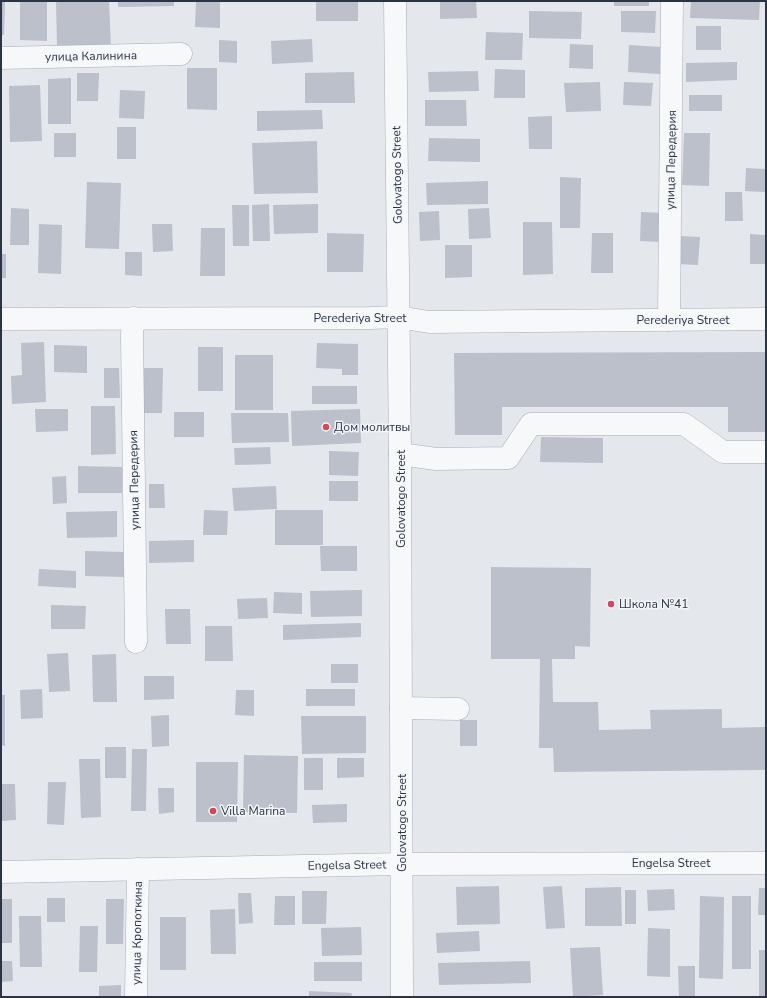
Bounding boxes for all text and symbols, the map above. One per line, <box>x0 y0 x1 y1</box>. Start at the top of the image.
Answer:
street label: улица Калинина <box>45 47 137 65</box>
street label: улица Передерия <box>662 110 680 210</box>
street label: Golovatogo Street <box>388 125 406 224</box>
street label: Perederiya Street <box>313 310 407 326</box>
street label: Perederiya Street <box>636 312 730 328</box>
place label: Дом молитвы <box>334 419 410 435</box>
marker: Дом молитвы <box>321 422 331 432</box>
street label: улица Передерия <box>125 430 143 530</box>
street label: Golovatogo Street <box>393 449 409 548</box>
place label: Школа №41 <box>619 596 688 612</box>
marker: Школа №41 <box>606 599 616 609</box>
street label: Golovatogo Street <box>394 773 410 872</box>
place label: Villa Marina <box>220 803 285 819</box>
marker: Villa Marina <box>208 806 218 816</box>
street label: Engelsa Street <box>632 855 711 871</box>
street label: Engelsa Street <box>308 856 387 874</box>
street label: улица Кропоткина <box>128 881 146 985</box>

